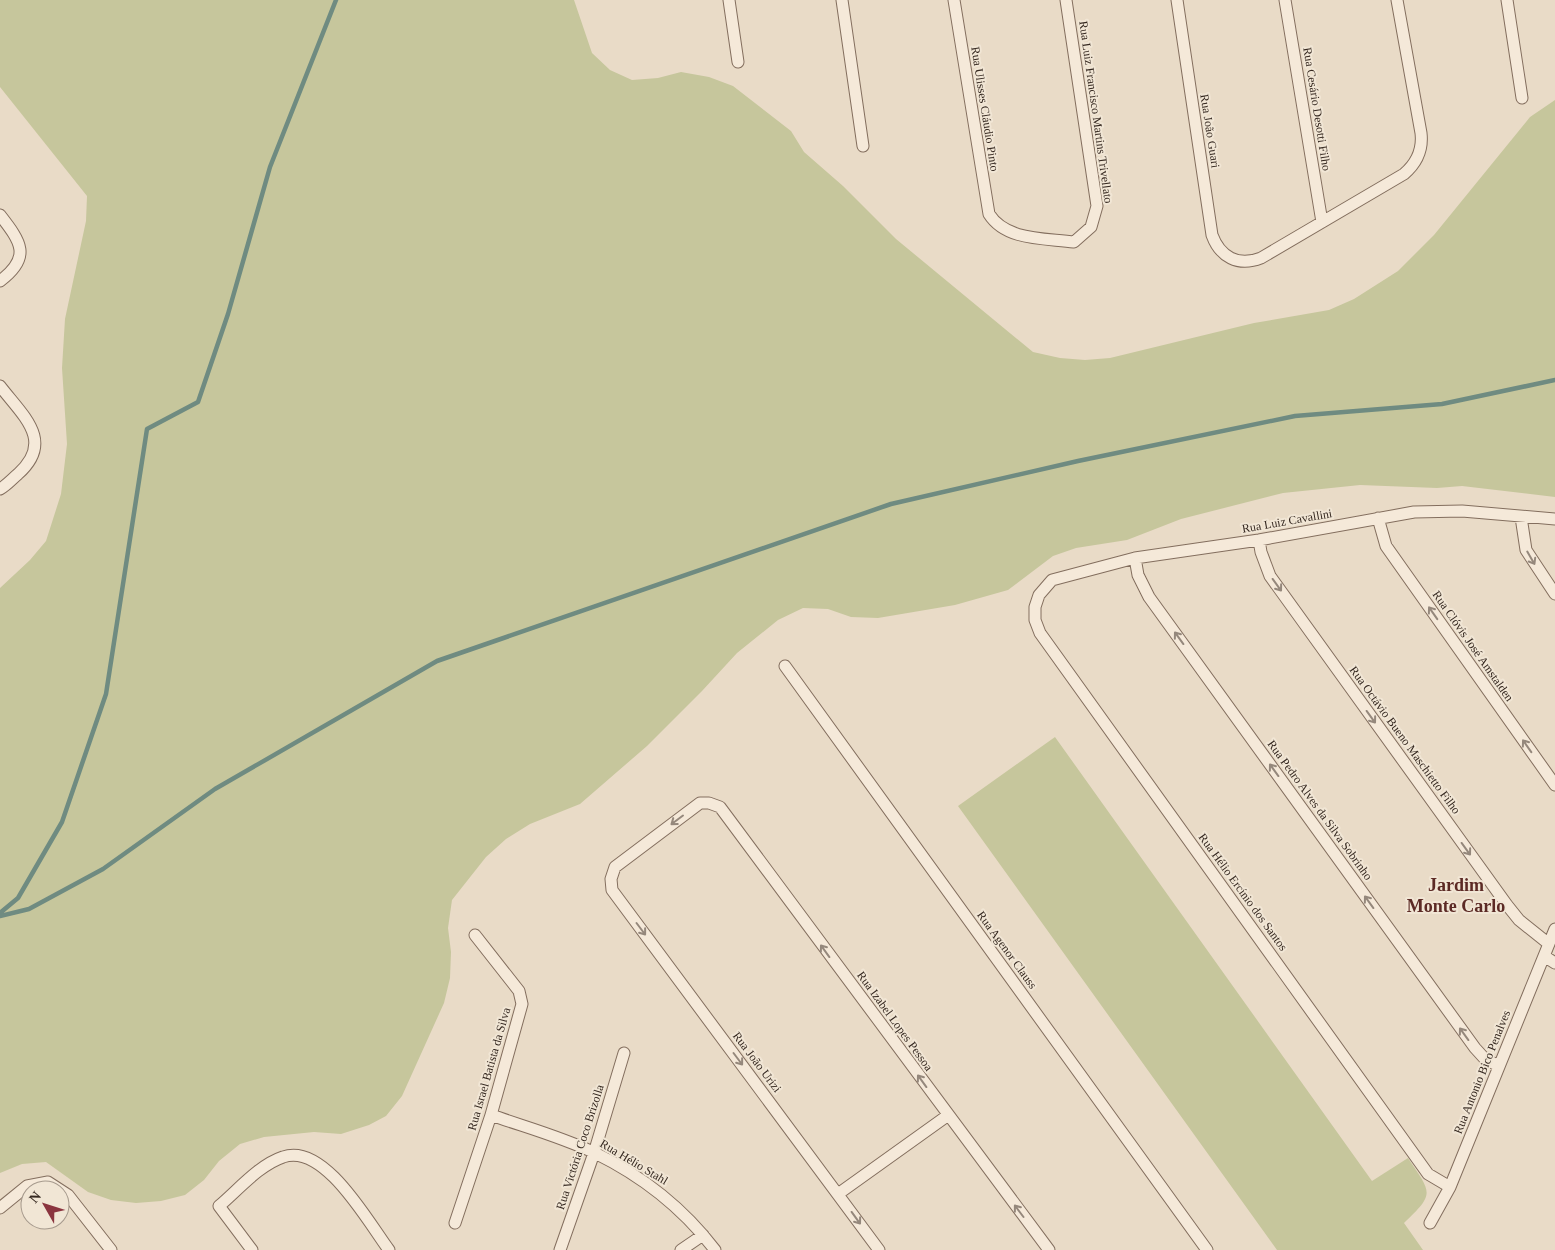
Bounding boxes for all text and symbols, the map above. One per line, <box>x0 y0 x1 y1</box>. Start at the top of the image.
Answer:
street label: Rua Luiz Francisco Martins Trivellato <box>1076 20 1116 204</box>
street label: Rua Ulisses Cláudio Pinto <box>968 46 1002 172</box>
street label: Rua Cesário Desotti Filho <box>1300 46 1334 172</box>
street label: Rua João Guari <box>1197 93 1223 170</box>
street label: Rua Luiz Cavallini <box>1241 506 1334 536</box>
one-way arrow <box>1526 551 1536 565</box>
one-way arrow <box>1271 578 1282 591</box>
street label: Rua Clóvis José Amstalden <box>1430 588 1516 704</box>
one-way arrow <box>1428 606 1438 620</box>
one-way arrow <box>1174 632 1184 646</box>
street label: Rua Octávio Bueno Maschietto Filho <box>1347 663 1463 817</box>
one-way arrow <box>1366 709 1376 723</box>
street label: Rua Pedro Alves da Silva Sobrinho <box>1264 737 1376 883</box>
one-way arrow <box>1522 739 1532 753</box>
one-way arrow <box>1269 763 1279 777</box>
one-way arrow <box>671 815 685 826</box>
street label: Rua Hélio Ercínio dos Santos <box>1196 830 1291 954</box>
one-way arrow <box>1461 841 1471 855</box>
district label: Jardim Monte Carlo <box>1407 875 1505 916</box>
one-way arrow <box>1364 895 1374 909</box>
street label: Rua Agenor Clauss <box>974 908 1040 992</box>
one-way arrow <box>636 922 647 935</box>
one-way arrow <box>820 944 831 958</box>
street label: Rua Izabel Lopes Pessoa <box>854 968 936 1074</box>
street label: Rua Israel Batista da Silva <box>465 1005 513 1132</box>
street label: Rua Antonio Bico Penalves <box>1451 1008 1513 1136</box>
one-way arrow <box>1459 1027 1469 1041</box>
street label: Rua João Urizi <box>730 1029 785 1095</box>
one-way arrow <box>733 1052 744 1065</box>
one-way arrow <box>917 1074 927 1088</box>
street label: Rua Victória Coco Brizolla <box>553 1082 607 1211</box>
street label: Rua Hélio Stahl <box>598 1136 671 1188</box>
north arrow <box>20 1180 70 1230</box>
text: N <box>26 1188 44 1206</box>
one-way arrow <box>1014 1205 1025 1218</box>
one-way arrow <box>851 1211 861 1225</box>

